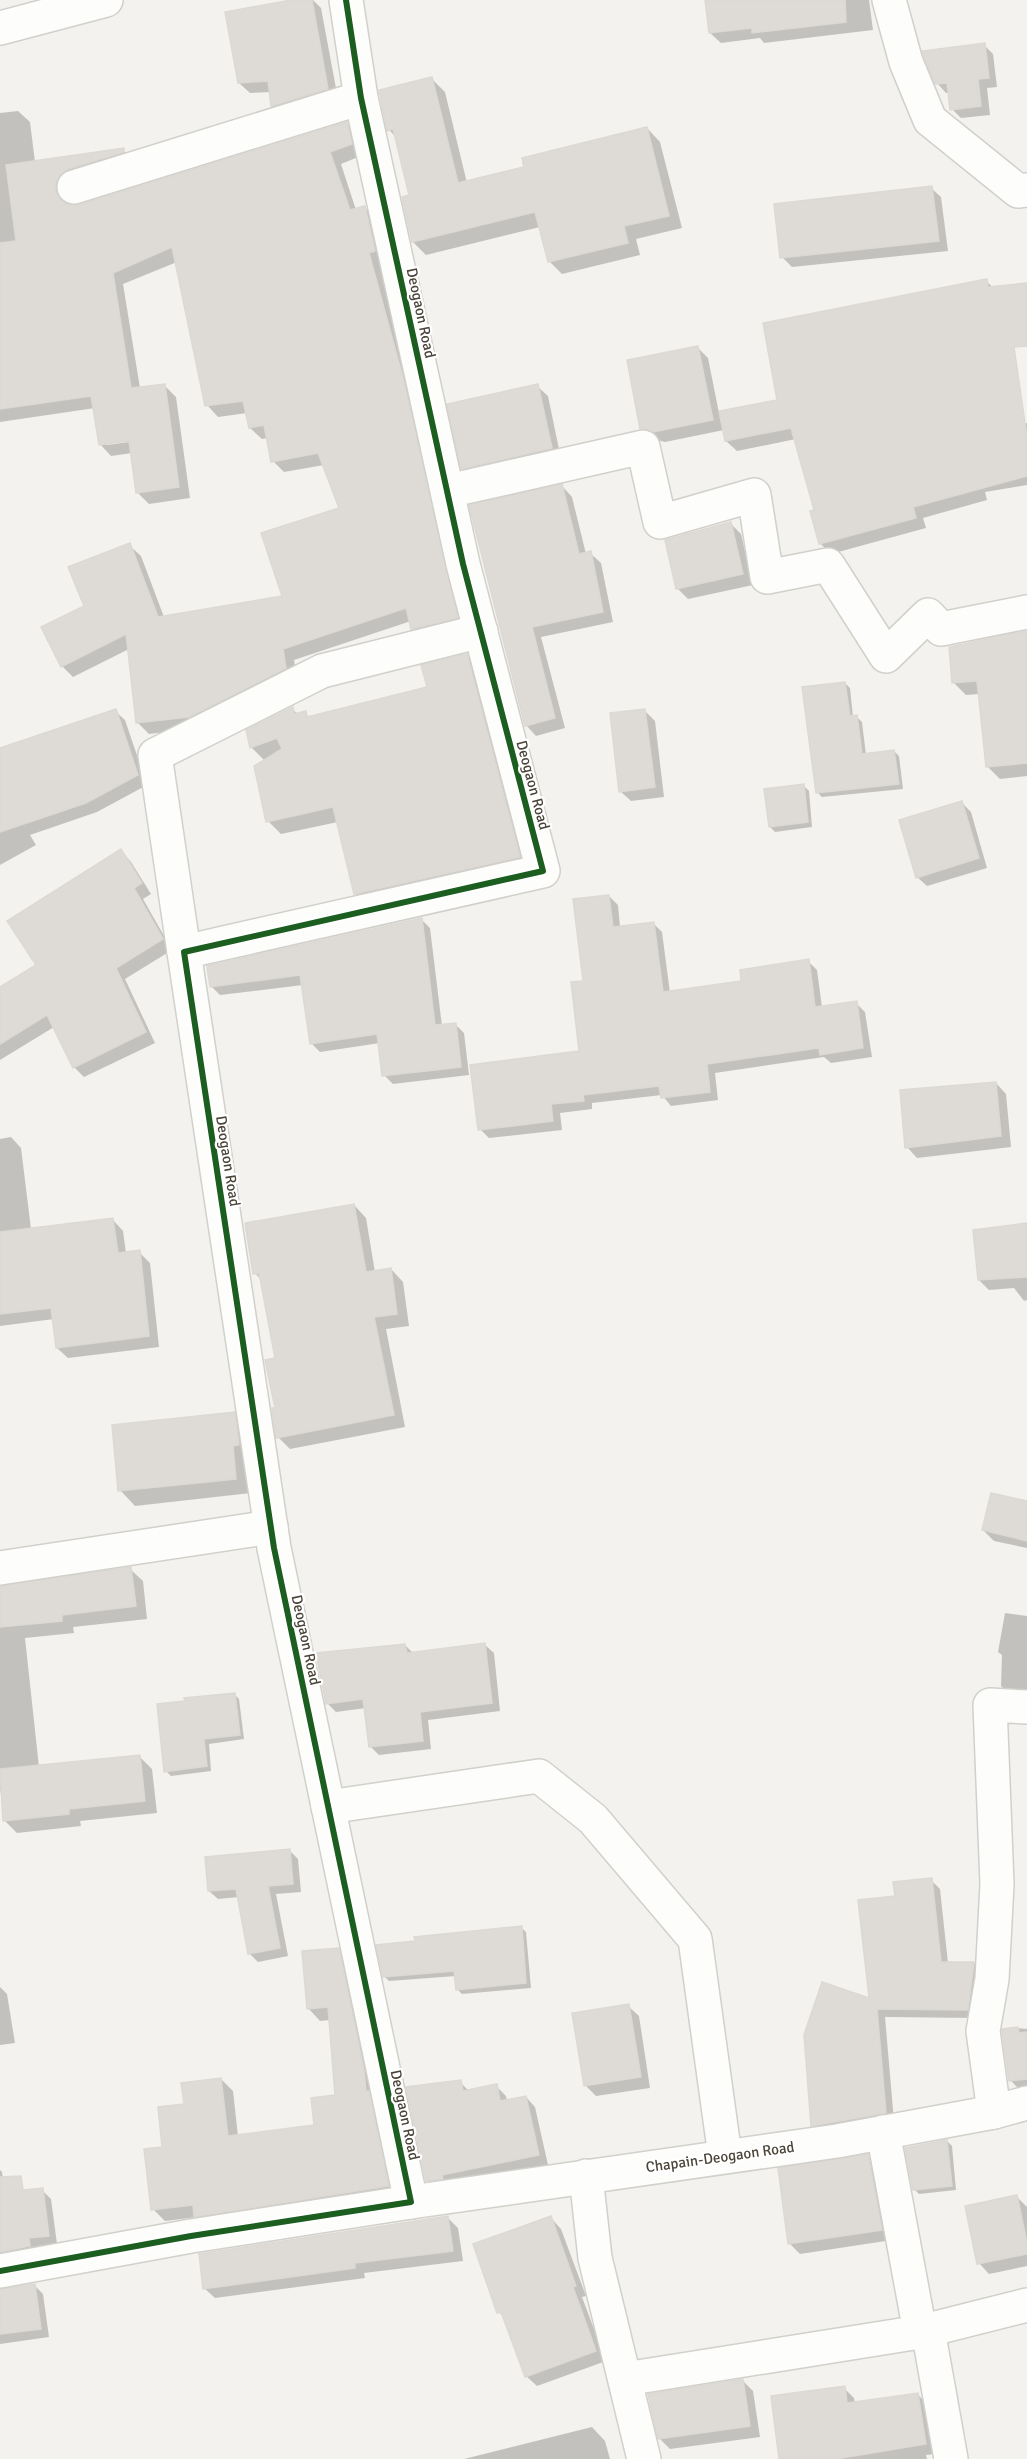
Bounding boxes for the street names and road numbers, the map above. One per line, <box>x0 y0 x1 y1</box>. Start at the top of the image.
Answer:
street label: Deogaon Road <box>403 266 439 360</box>
street label: Deogaon Road <box>512 738 554 832</box>
street label: Deogaon Road <box>212 1114 244 1208</box>
street label: Deogaon Road <box>288 1593 324 1687</box>
street label: Deogaon Road <box>387 2068 423 2162</box>
street label: Chapain-Deogaon Road <box>645 2138 795 2176</box>

